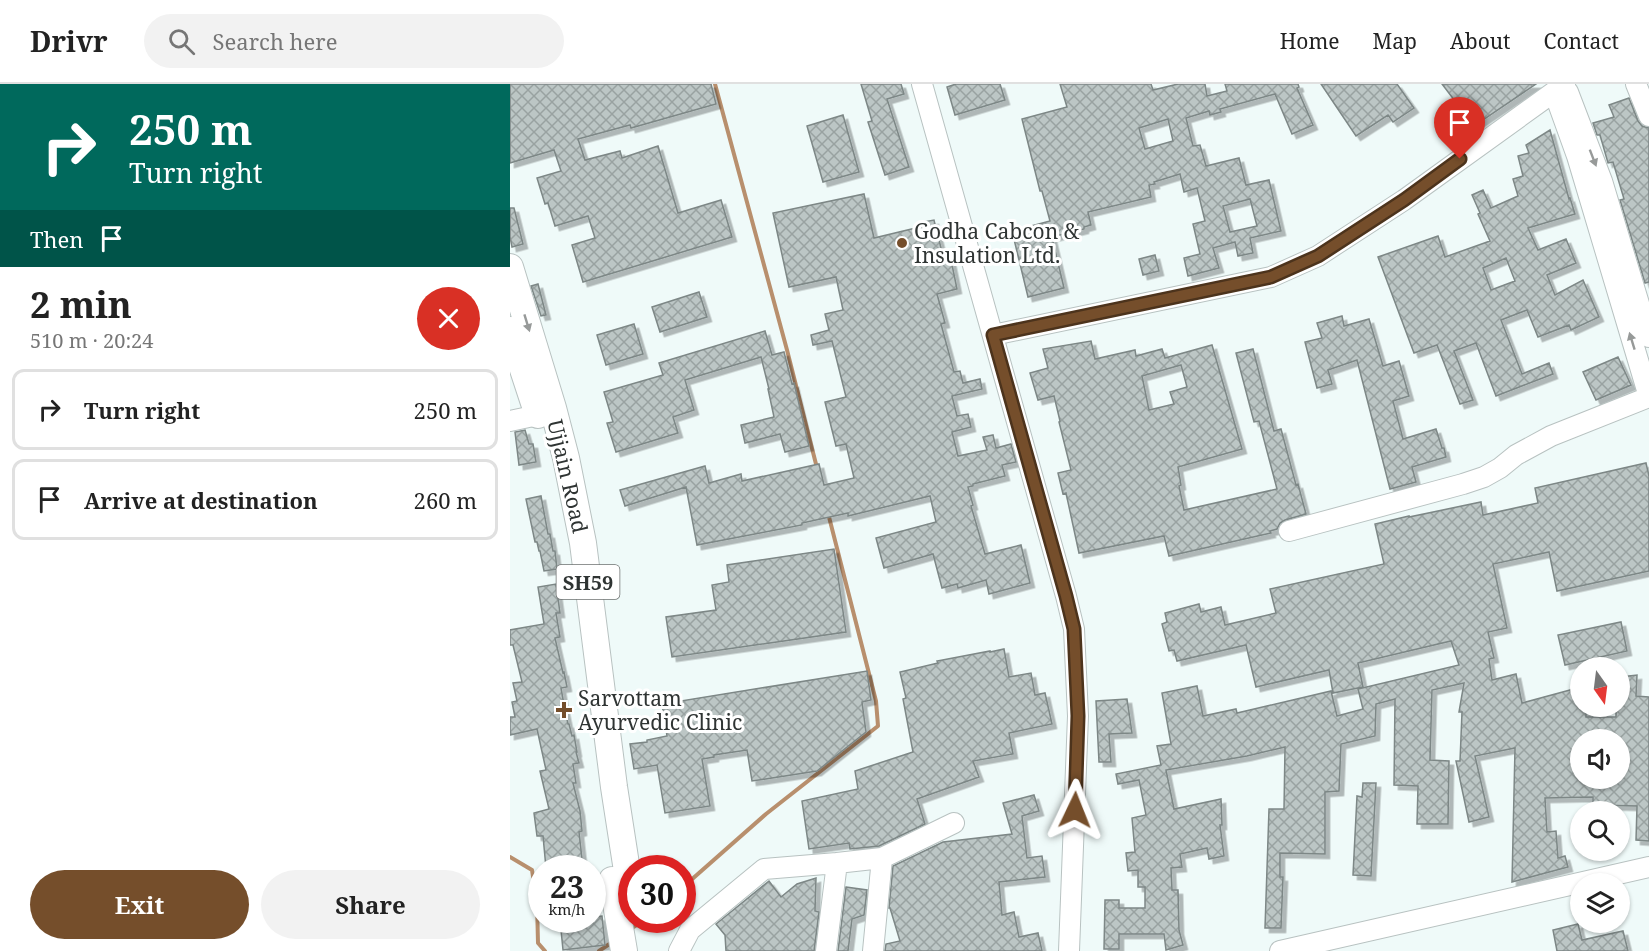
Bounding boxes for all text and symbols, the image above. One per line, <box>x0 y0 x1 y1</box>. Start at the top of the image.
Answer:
search box <box>144 14 564 68</box>
text: Drivr <box>30 22 108 60</box>
icon: search <box>165 25 198 58</box>
text: Search here <box>213 26 337 56</box>
text: Home <box>1280 27 1340 55</box>
text: Map <box>1373 27 1417 55</box>
text: About <box>1450 27 1511 55</box>
text: Contact <box>1544 27 1619 55</box>
pin <box>1434 97 1485 159</box>
text: 250 m <box>129 100 253 157</box>
icon: arrive <box>1443 106 1476 139</box>
icon: right <box>30 108 108 186</box>
one-way arrow <box>1588 150 1598 168</box>
text: Turn right <box>129 154 262 191</box>
place label: Godha Cabcon & Insulation Ltd. <box>914 217 1080 269</box>
icon: arrive <box>95 222 128 255</box>
text: Then <box>30 224 83 254</box>
marker: Godha Cabcon & Insulation Ltd. <box>895 236 909 250</box>
text: 2 min <box>30 280 132 329</box>
button: close <box>417 287 480 350</box>
one-way arrow <box>523 314 532 332</box>
text: 510 m · 20:24 <box>30 327 153 354</box>
one-way arrow <box>1627 332 1636 350</box>
icon: right <box>33 393 66 426</box>
text: Turn right <box>84 395 200 425</box>
text: 250 m <box>414 395 477 425</box>
street label: Ujjain Road <box>541 416 595 536</box>
icon: arrive <box>33 483 66 516</box>
text: Arrive at destination <box>84 485 318 515</box>
text: 260 m <box>414 485 477 515</box>
road number: SH59 <box>556 565 620 599</box>
north arrow <box>1570 657 1630 717</box>
map controls <box>1570 657 1630 933</box>
place label: Sarvottam Ayurvedic Clinic <box>578 684 742 736</box>
marker: Sarvottam Ayurvedic Clinic <box>555 701 573 719</box>
button: sound <box>1570 729 1630 789</box>
position arrow <box>1043 778 1107 842</box>
button: search <box>1570 801 1630 861</box>
speed limit sign: 30 <box>618 855 696 933</box>
text: 23 <box>550 866 584 907</box>
button: Exit <box>30 870 249 939</box>
button: Share <box>261 870 480 939</box>
button: layers <box>1570 873 1630 933</box>
text: km/h <box>549 899 585 919</box>

